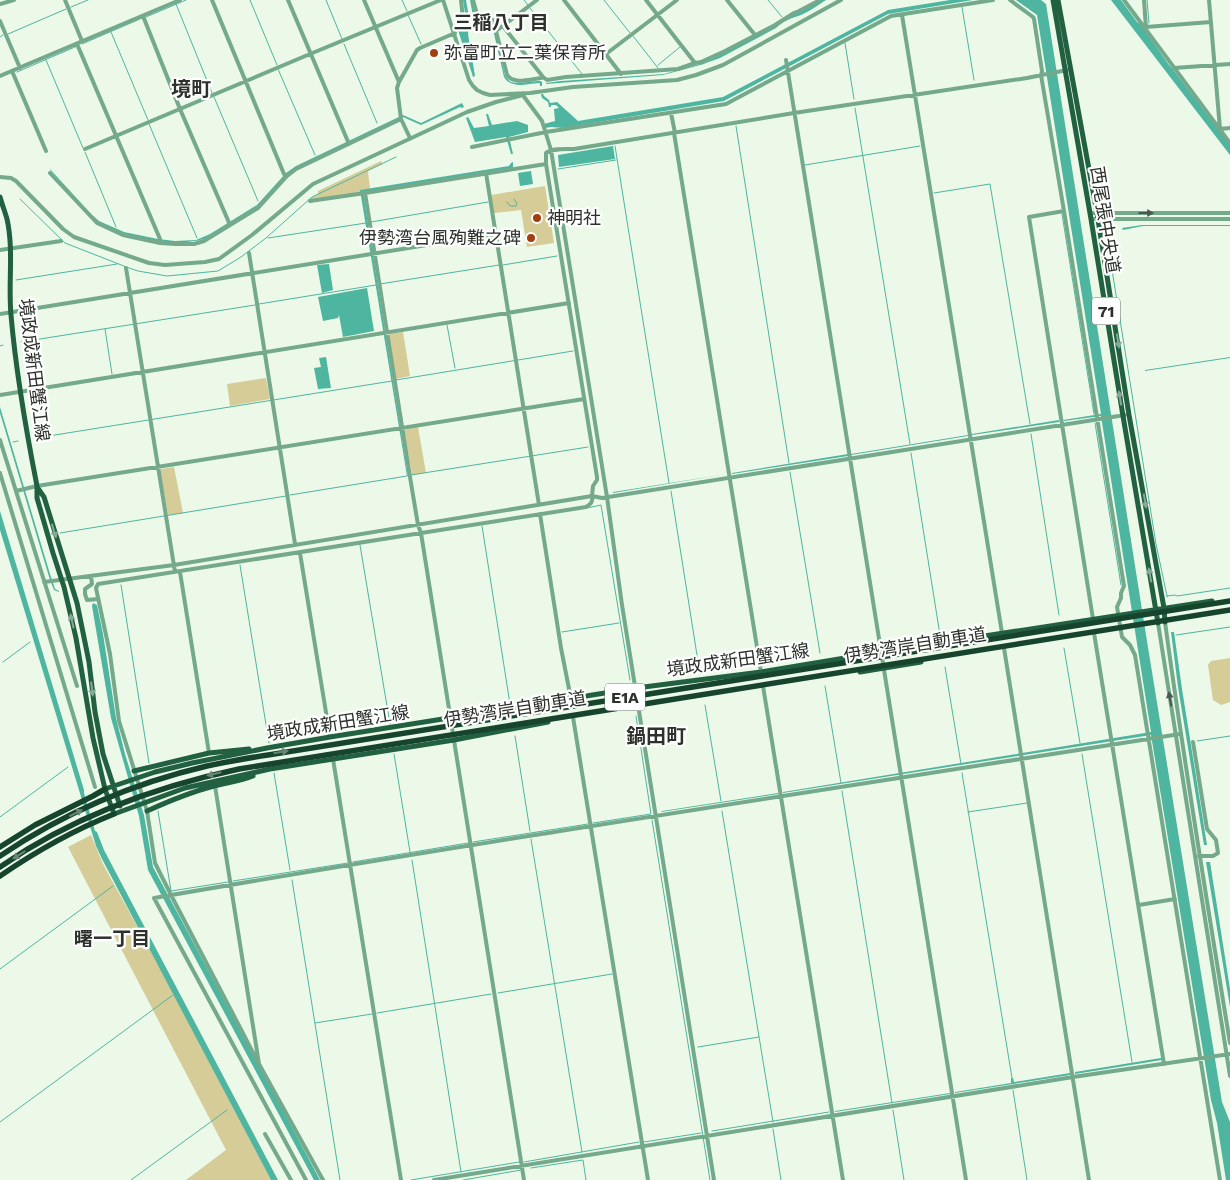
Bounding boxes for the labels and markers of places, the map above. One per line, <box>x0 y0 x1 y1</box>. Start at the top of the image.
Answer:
place label: 弥富町立二葉保育所 <box>444 42 606 63</box>
marker: 弥富町立二葉保育所 <box>428 47 440 59</box>
place label: 神明社 <box>547 207 601 228</box>
marker: 神明社 <box>531 212 543 224</box>
place label: 伊勢湾台風殉難之碑 <box>359 227 521 248</box>
marker: 伊勢湾台風殉難之碑 <box>525 232 537 244</box>

